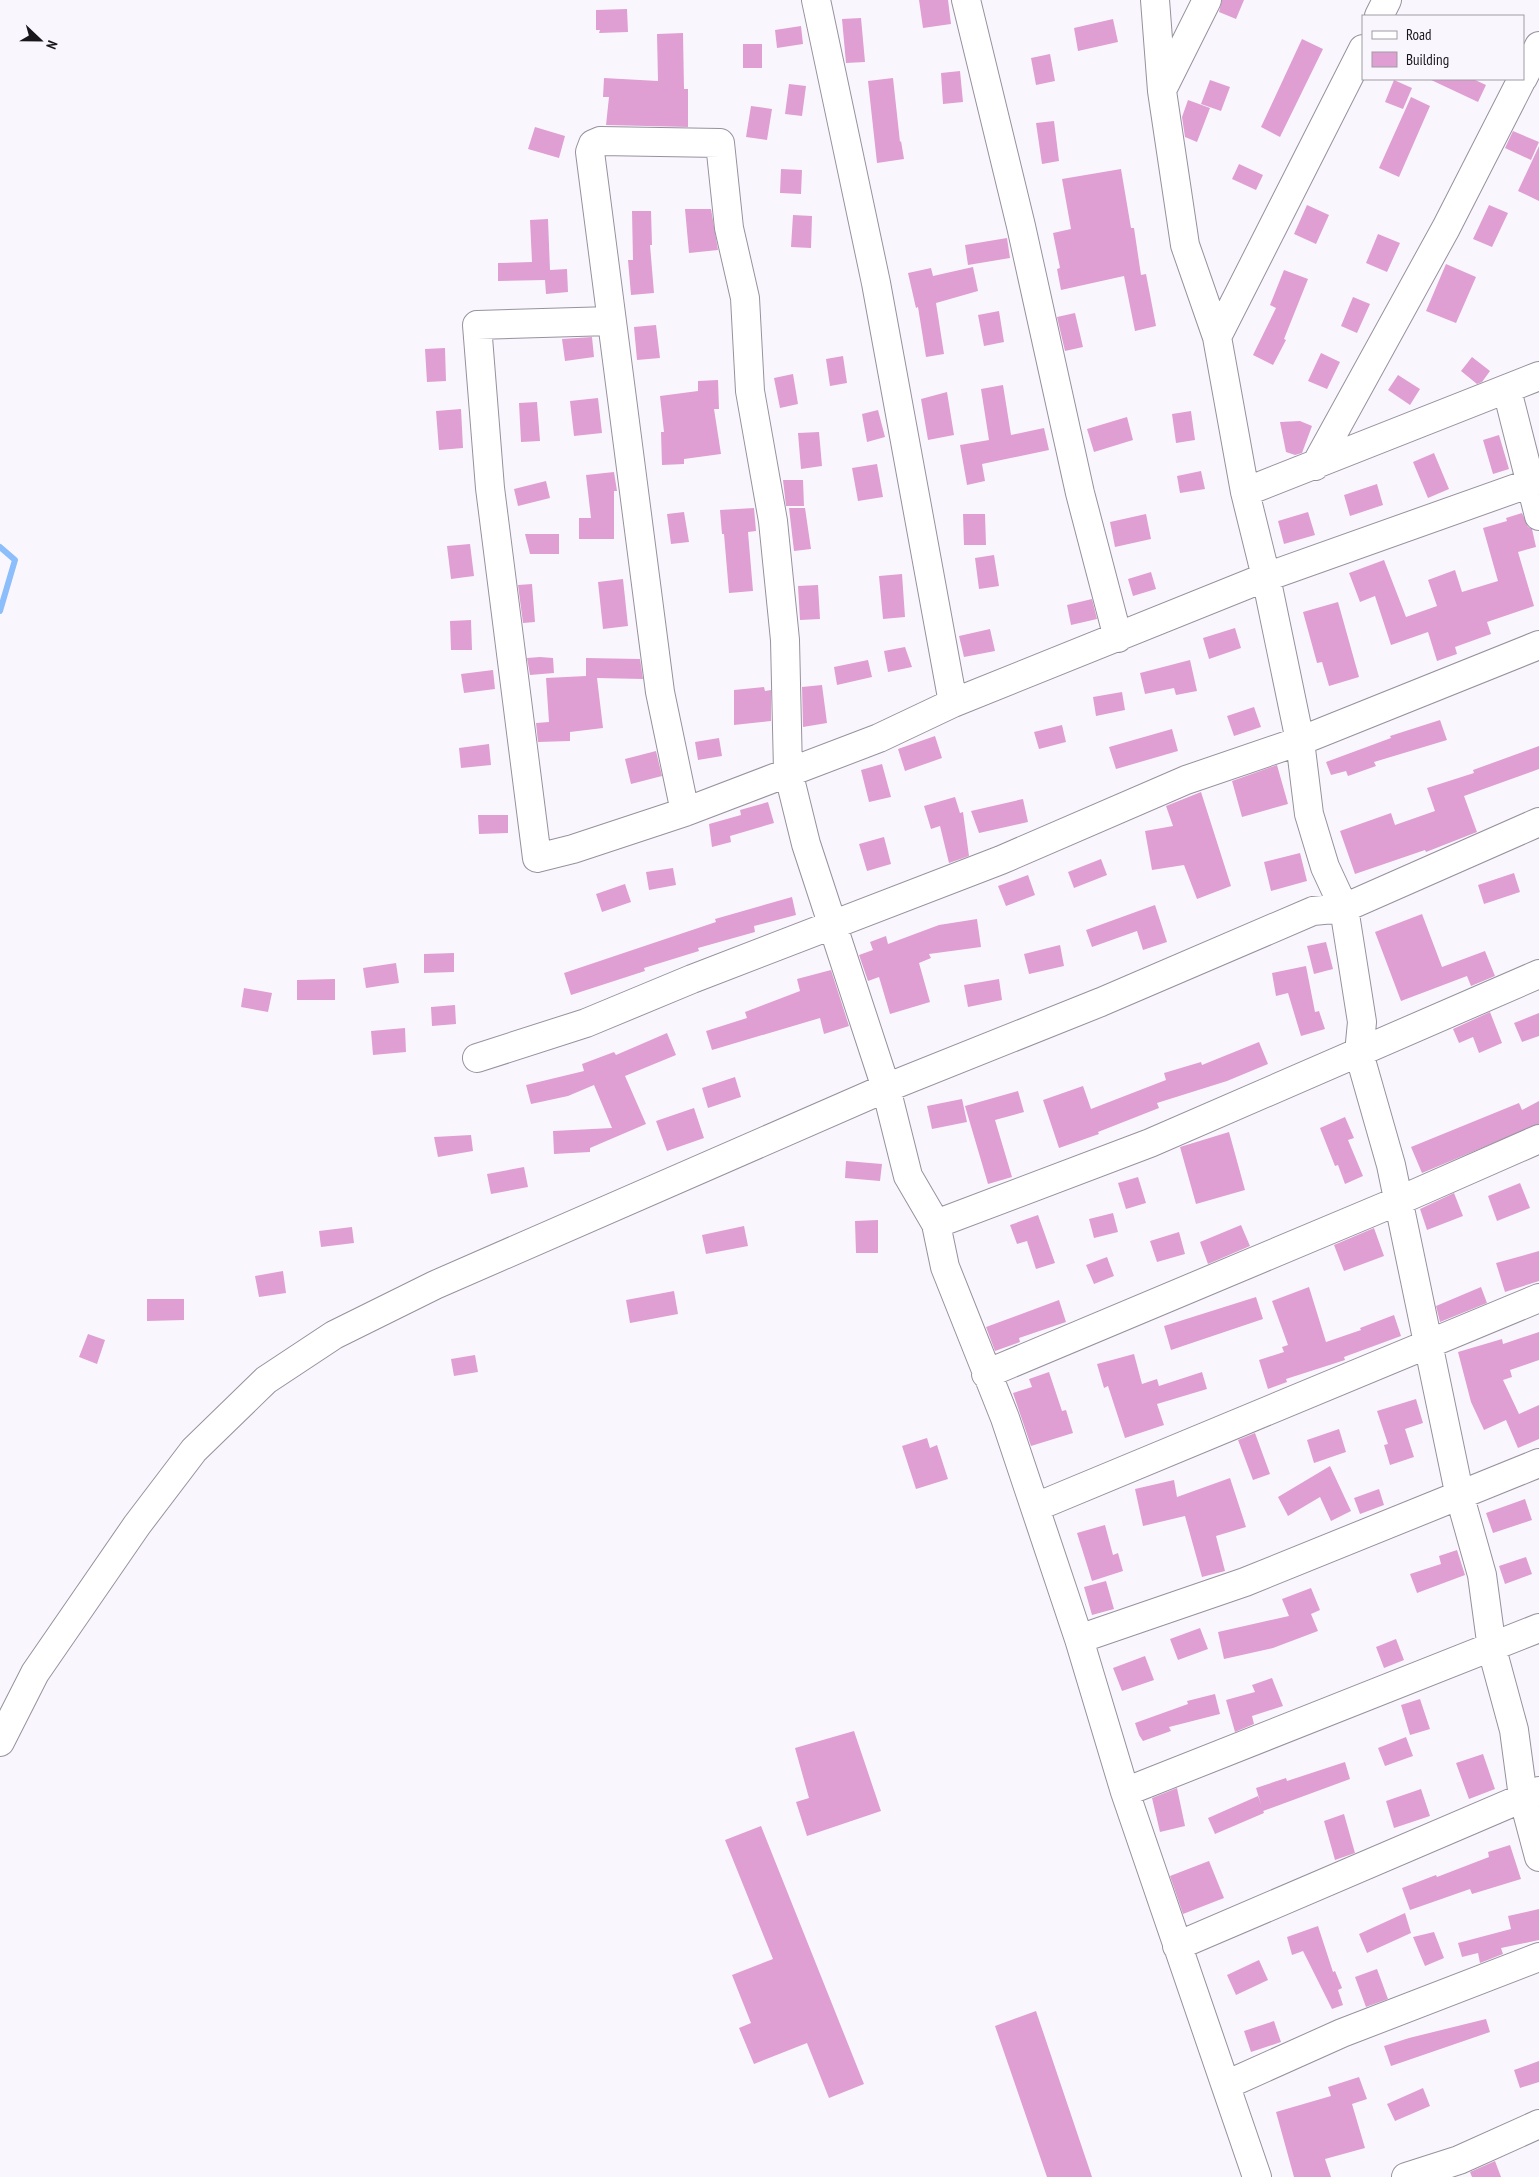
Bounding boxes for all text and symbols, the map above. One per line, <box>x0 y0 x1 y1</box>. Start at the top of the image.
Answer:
north arrow <box>15 15 65 65</box>
legend <box>1362 15 1524 80</box>
text: Road <box>1406 25 1432 44</box>
text: N <box>42 38 62 52</box>
text: Building <box>1406 50 1449 69</box>

